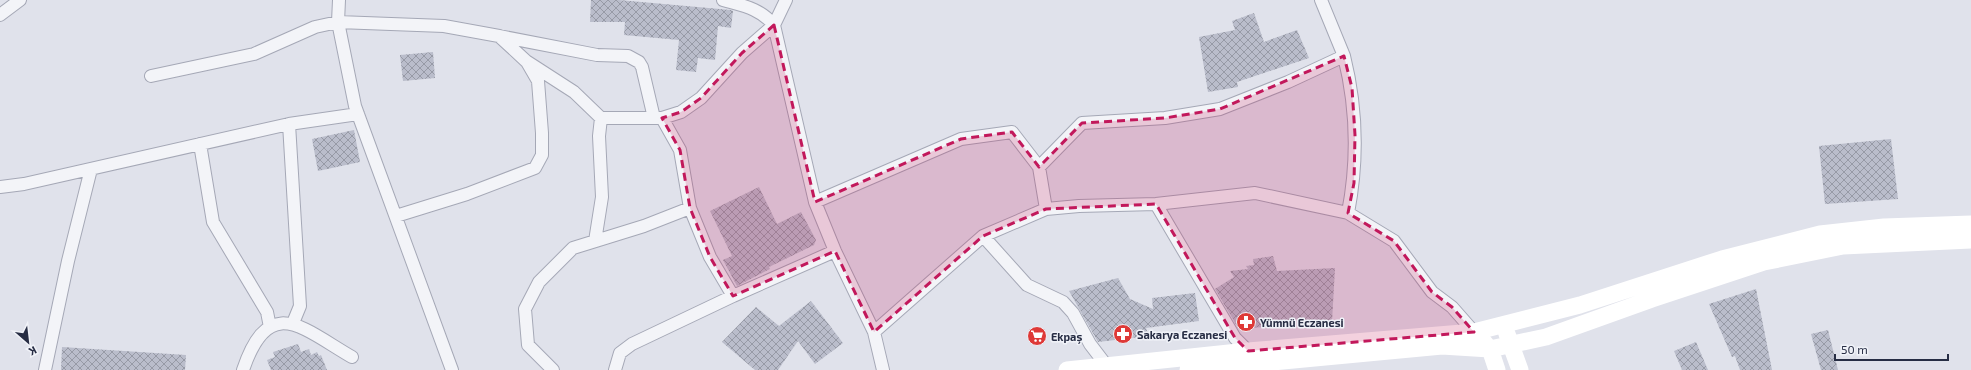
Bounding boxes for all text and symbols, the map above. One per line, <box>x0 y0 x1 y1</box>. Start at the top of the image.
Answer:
pharmacy icon: Yümnü Eczanesi <box>1235 311 1257 333</box>
place label: Yümnü Eczanesi <box>1260 316 1344 329</box>
north arrow <box>8 322 48 362</box>
pharmacy icon: Sakarya Eczanesi <box>1112 323 1134 345</box>
supermarket icon: Ekpaş <box>1026 325 1048 347</box>
place label: Sakarya Eczanesi <box>1137 328 1227 342</box>
place label: Ekpaş <box>1051 330 1082 344</box>
scale bar <box>1835 336 1948 362</box>
text: 50 m <box>1841 342 1868 356</box>
text: K <box>27 344 39 359</box>

